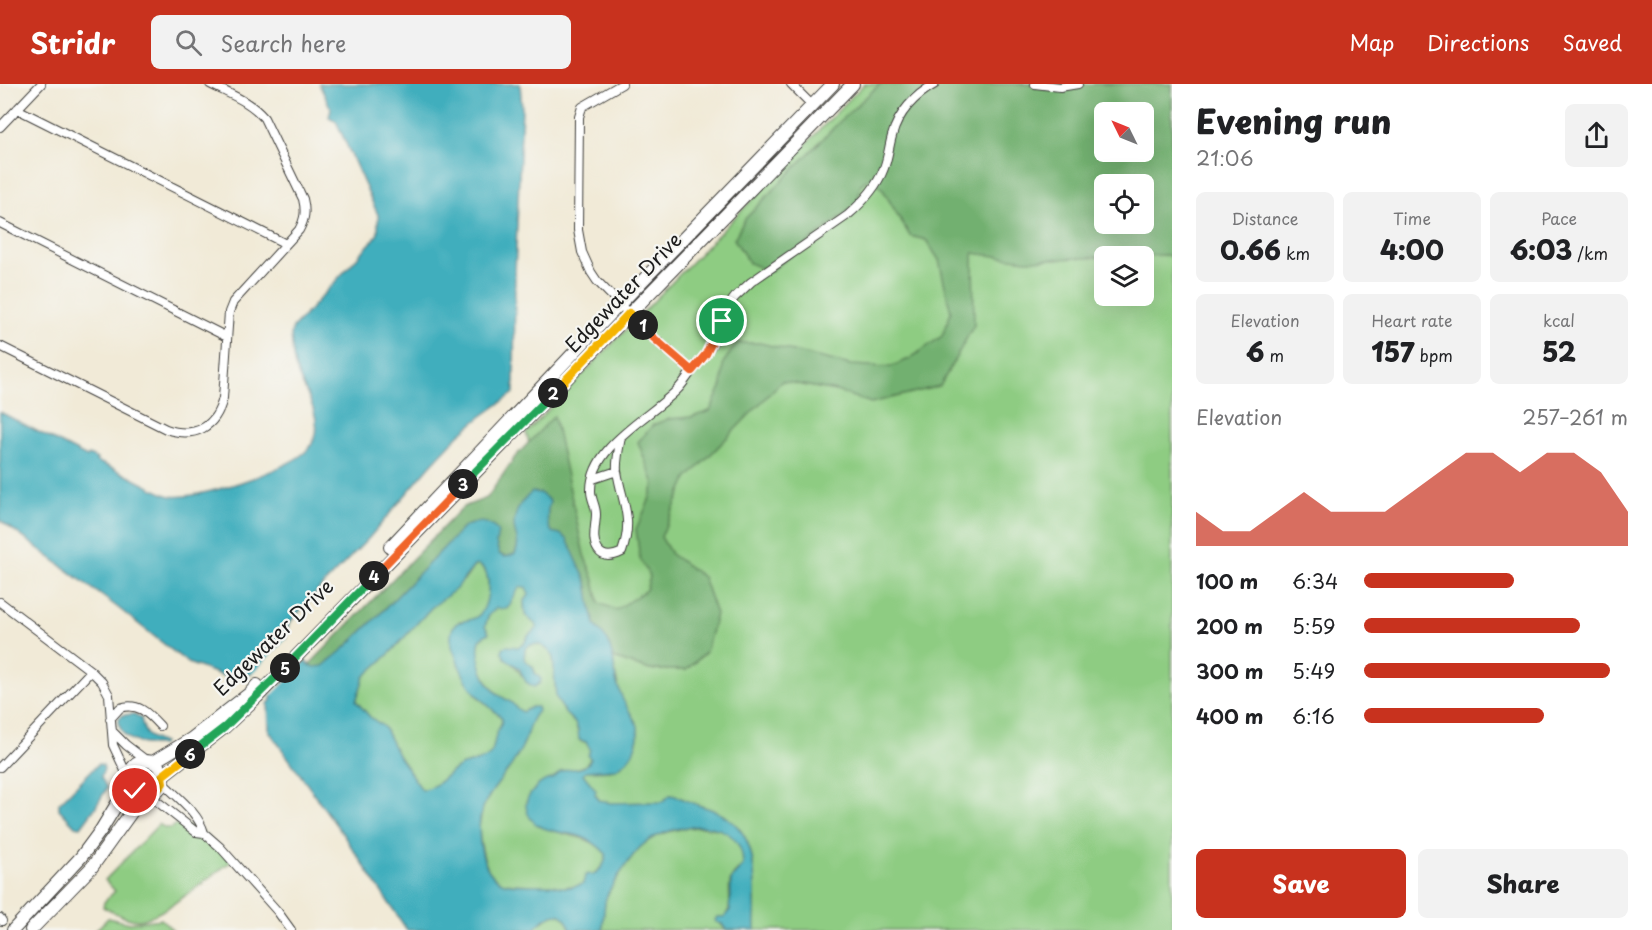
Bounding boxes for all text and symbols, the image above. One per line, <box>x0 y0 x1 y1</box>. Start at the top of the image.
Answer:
search box <box>151 15 571 69</box>
text: Stridr <box>30 21 115 64</box>
icon: search <box>172 26 205 59</box>
text: Search here <box>220 26 346 59</box>
text: Map <box>1349 26 1394 58</box>
text: Directions <box>1427 26 1529 58</box>
text: Saved <box>1562 26 1622 58</box>
text: Evening run <box>1196 95 1391 145</box>
north arrow <box>1094 102 1154 162</box>
map controls <box>1094 102 1154 306</box>
button: share <box>1565 104 1628 167</box>
text: 21:06 <box>1196 143 1253 173</box>
button: locate <box>1094 174 1154 234</box>
text: Distance <box>1231 206 1299 230</box>
text: Time <box>1393 206 1431 230</box>
text: Pace <box>1541 206 1577 230</box>
street label: Edgewater Drive <box>558 225 688 359</box>
text: 0.66 <box>1220 230 1281 269</box>
text: 4:00 <box>1380 230 1444 269</box>
text: 6:03 <box>1510 230 1572 269</box>
text: km <box>1281 241 1310 265</box>
text: /km <box>1572 241 1608 265</box>
button: layers <box>1094 246 1154 306</box>
pin <box>696 295 747 346</box>
icon: arrive <box>705 304 738 337</box>
text: Elevation <box>1230 308 1300 332</box>
text: Heart rate <box>1372 308 1452 332</box>
text: kcal <box>1543 308 1575 332</box>
pin: 1 <box>628 310 658 340</box>
text: 1 <box>639 313 647 337</box>
text: 6 <box>1246 332 1264 371</box>
text: 157 <box>1371 332 1414 371</box>
text: 52 <box>1542 332 1576 371</box>
text: m <box>1264 343 1284 367</box>
text: bpm <box>1414 343 1453 367</box>
pin: 2 <box>538 378 568 408</box>
text: 2 <box>547 381 559 405</box>
text: Elevation <box>1196 402 1282 432</box>
text: 257–261 m <box>1522 402 1628 432</box>
pin: 3 <box>448 469 478 499</box>
text: 3 <box>458 472 468 496</box>
pin: 4 <box>359 561 389 591</box>
text: 4 <box>369 564 379 588</box>
text: 100 m <box>1196 566 1258 596</box>
text: 6:34 <box>1292 566 1338 596</box>
street label: Edgewater Drive <box>206 572 340 702</box>
text: 200 m <box>1196 611 1263 641</box>
text: 5:59 <box>1292 611 1336 641</box>
pin: 5 <box>270 653 300 683</box>
text: 5 <box>280 656 290 680</box>
text: 300 m <box>1196 656 1264 686</box>
text: 5:49 <box>1292 656 1335 686</box>
text: 400 m <box>1196 701 1264 731</box>
text: 6:16 <box>1292 701 1335 731</box>
pin: 6 <box>175 739 205 769</box>
text: 6 <box>184 742 196 766</box>
pin <box>109 765 160 816</box>
icon: check <box>118 774 151 807</box>
button: Save <box>1196 849 1406 918</box>
button: Share <box>1418 849 1628 918</box>

